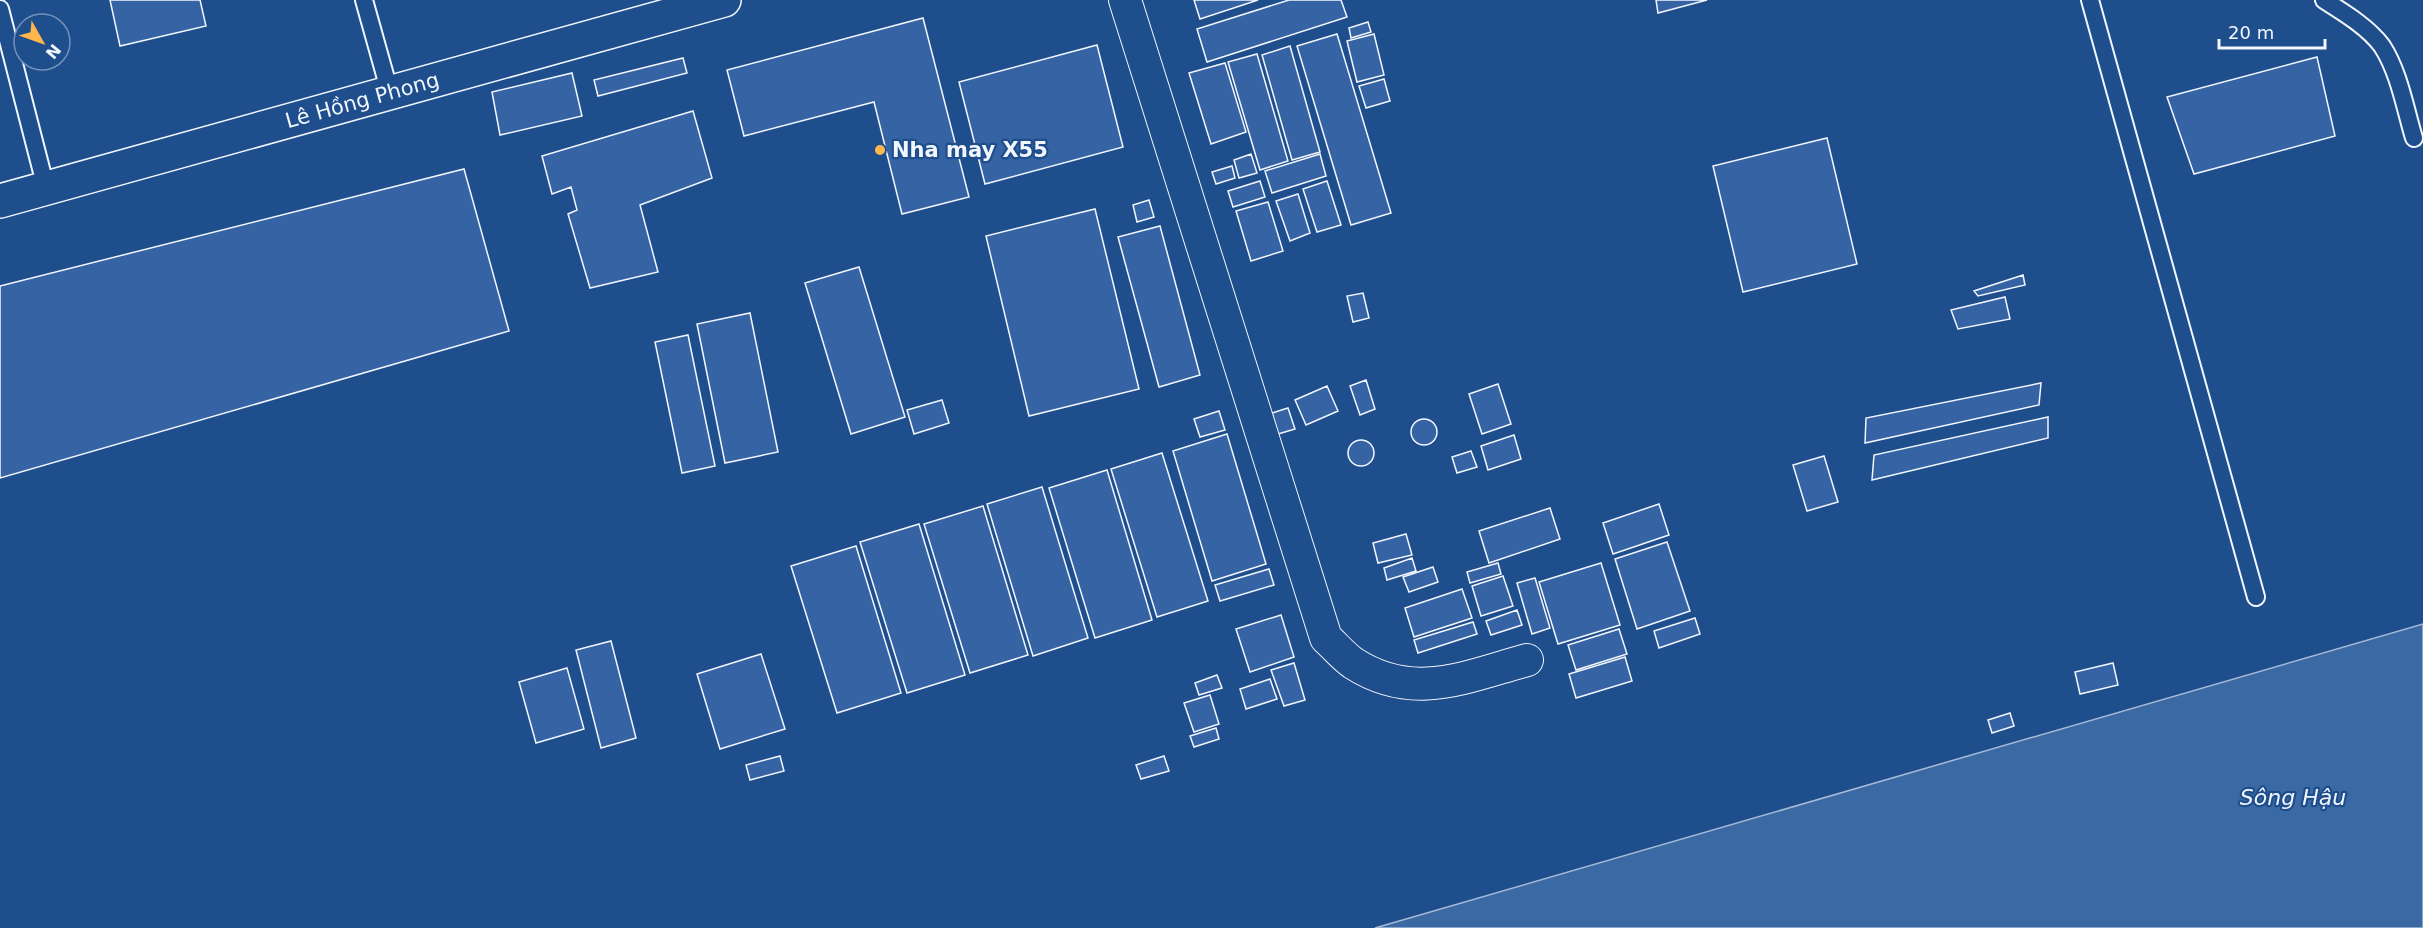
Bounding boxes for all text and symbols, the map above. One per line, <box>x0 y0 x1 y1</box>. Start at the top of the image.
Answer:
north arrow <box>12 12 72 72</box>
scale bar <box>2219 12 2326 50</box>
text: 20 m <box>2228 22 2274 43</box>
text: N <box>42 40 65 63</box>
street label: Lê Hồng Phong <box>283 68 442 133</box>
place label: Nha may X55 <box>892 138 1048 162</box>
marker: Nha may X55 <box>873 143 887 157</box>
water label: Sông Hậu <box>2240 785 2346 810</box>

